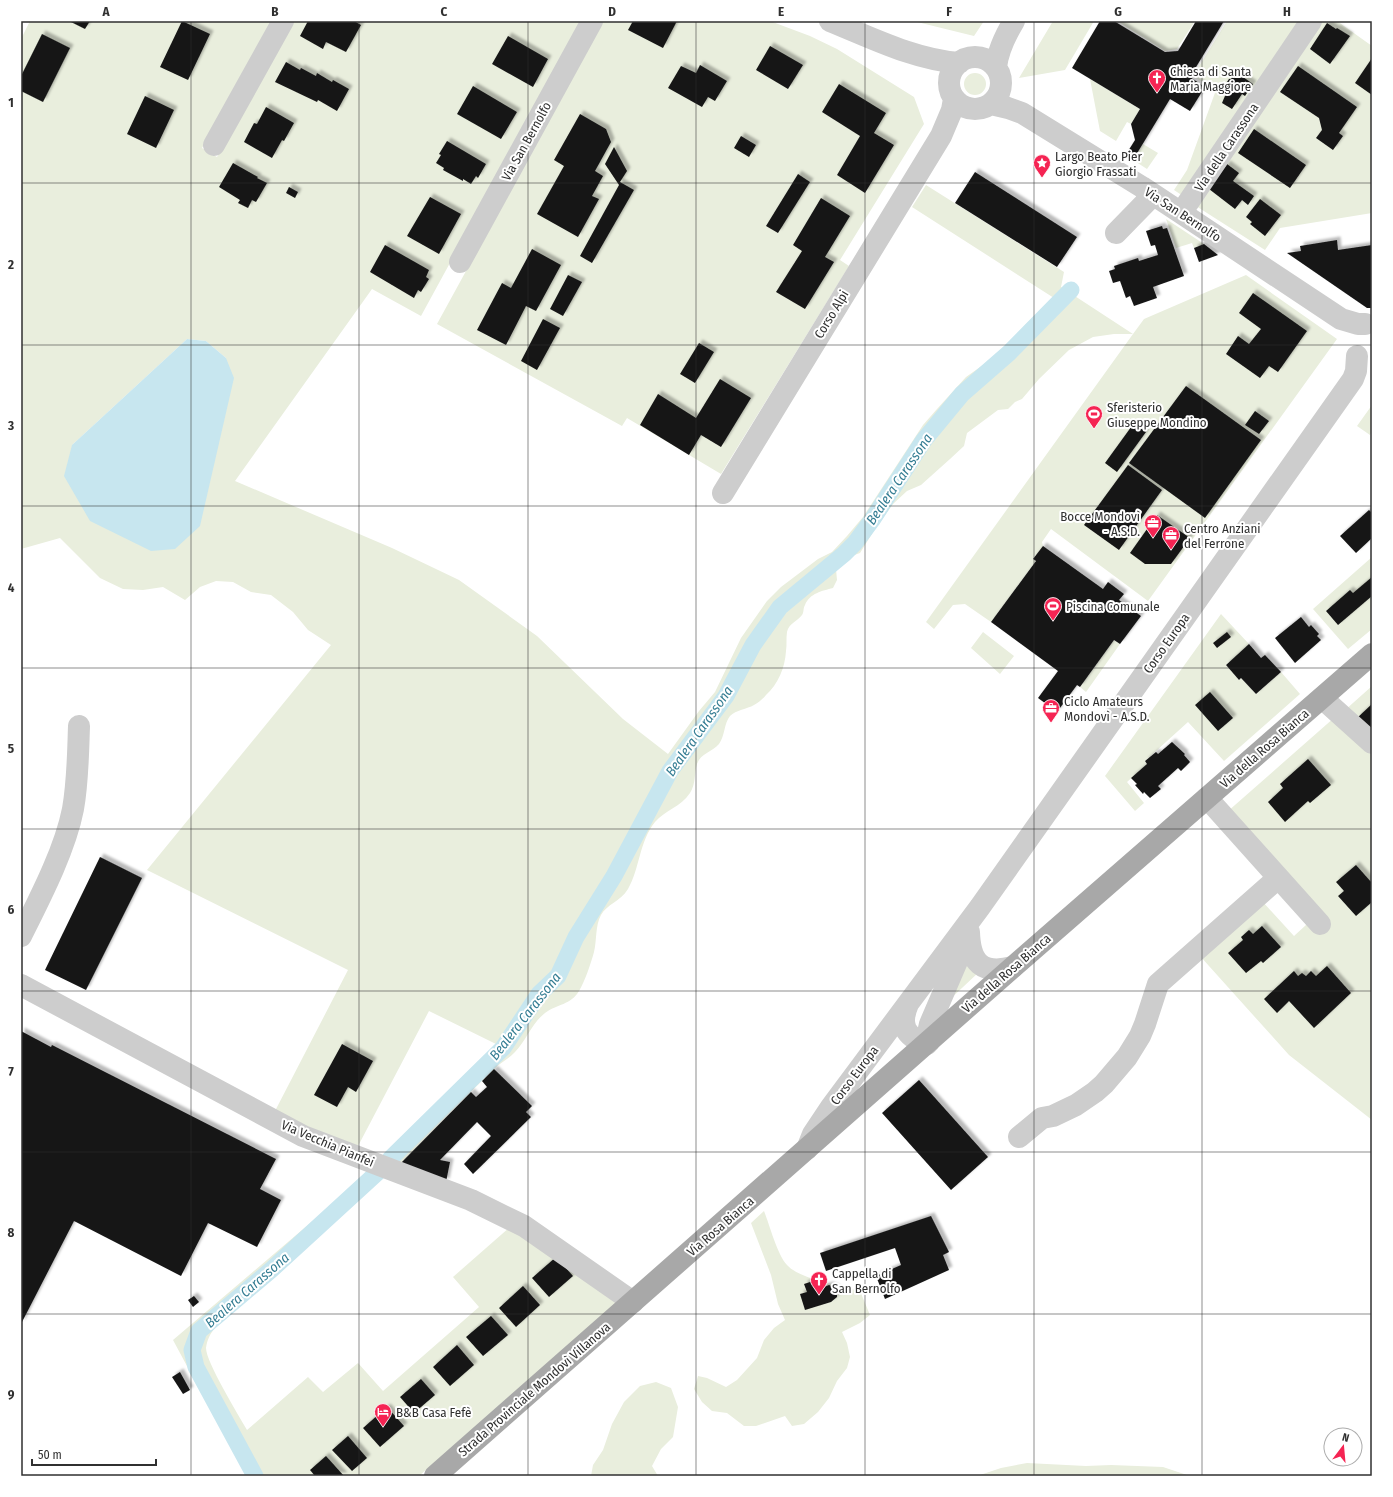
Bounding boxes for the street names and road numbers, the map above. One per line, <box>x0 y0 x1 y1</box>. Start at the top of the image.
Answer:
street label: Via San Bernolfo <box>499 99 554 183</box>
street label: Via della Carassona <box>1191 100 1261 194</box>
street label: Via San Bernolfo <box>1142 184 1224 245</box>
street label: Corso Alpi <box>811 287 852 341</box>
street label: Corso Europa <box>1140 610 1193 676</box>
street label: Via della Rosa Bianca <box>1217 706 1312 791</box>
street label: Via della Rosa Bianca <box>959 931 1054 1016</box>
street label: Corso Europa <box>827 1043 881 1108</box>
street label: Via Vecchia Pianfei <box>279 1117 376 1170</box>
street label: Via Rosa Bianca <box>684 1193 757 1259</box>
street label: Strada Provinciale Mondovì Villanova <box>455 1319 613 1459</box>

